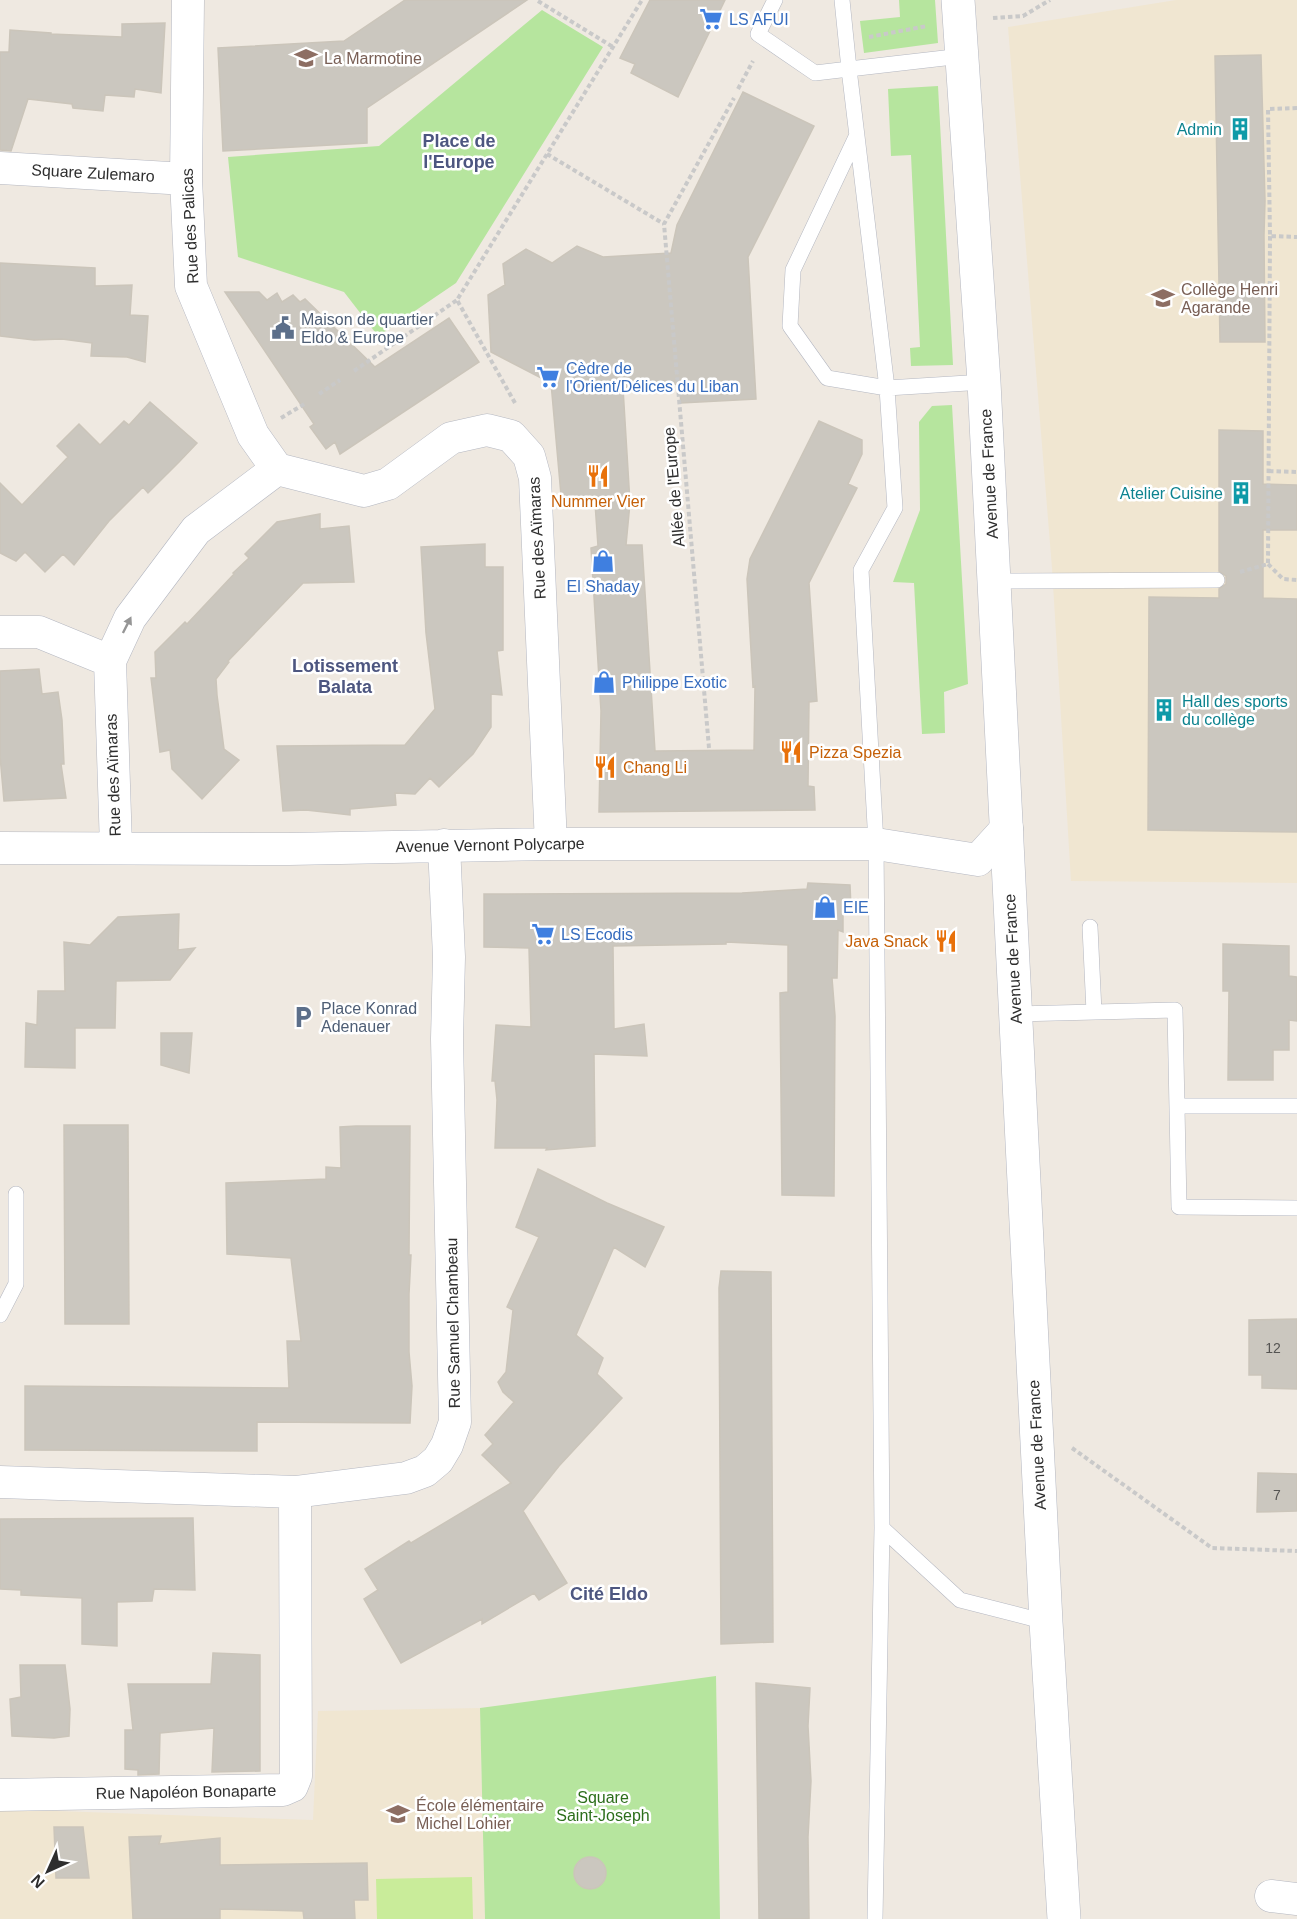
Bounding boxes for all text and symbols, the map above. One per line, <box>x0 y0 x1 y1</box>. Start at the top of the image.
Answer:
supermarket icon: LS AFUI <box>698 6 724 32</box>
place label: LS AFUI <box>729 11 789 28</box>
school or university icon: La Marmotine <box>293 45 319 71</box>
place label: La Marmotine <box>324 50 422 67</box>
building icon: Admin <box>1227 116 1253 142</box>
place label: Admin <box>1177 121 1222 138</box>
district label: Place de l'Europe <box>422 131 496 172</box>
street label: Square Zulemaro <box>31 161 155 185</box>
street label: Rue des Palicas <box>178 168 202 284</box>
place label: Collège Henri Agarande <box>1181 281 1278 316</box>
school or university icon: Collège Henri Agarande <box>1150 285 1176 311</box>
place label: Maison de quartier Eldo & Europe <box>301 311 434 346</box>
public building icon: Maison de quartier Eldo & Europe <box>270 315 296 341</box>
place label: Cèdre de l'Orient/Délices du Liban <box>566 360 739 395</box>
supermarket icon: Cèdre de l'Orient/Délices du Liban <box>535 364 561 390</box>
street label: Avenue de France <box>977 408 1001 540</box>
street label: Allée de l'Europe <box>660 426 688 548</box>
restaurant icon: Nummer Vier <box>585 463 611 489</box>
street label: Rue des Aïmaras <box>525 476 549 600</box>
building icon: Atelier Cuisine <box>1228 480 1254 506</box>
place label: Atelier Cuisine <box>1120 485 1223 502</box>
place label: Nummer Vier <box>551 493 646 510</box>
shop icon: El Shaday <box>590 548 616 574</box>
place label: El Shaday <box>567 578 639 595</box>
one-way arrow <box>122 616 132 633</box>
district label: Lotissement Balata <box>292 656 398 697</box>
shop icon: Philippe Exotic <box>591 669 617 695</box>
place label: Philippe Exotic <box>622 674 727 691</box>
place label: Hall des sports du collège <box>1182 693 1288 728</box>
building icon: Hall des sports du collège <box>1151 697 1177 723</box>
street label: Rue des Aïmaras <box>102 713 124 837</box>
restaurant icon: Pizza Spezia <box>778 739 804 765</box>
place label: Pizza Spezia <box>809 744 902 761</box>
restaurant icon: Chang Li <box>592 754 618 780</box>
place label: Chang Li <box>623 759 687 776</box>
street label: Avenue Vernont Polycarpe <box>395 835 585 855</box>
street label: Avenue de France <box>1001 893 1025 1025</box>
shop icon: EIE <box>812 894 838 920</box>
place label: EIE <box>843 899 869 916</box>
supermarket icon: LS Ecodis <box>530 921 556 947</box>
place label: LS Ecodis <box>561 926 633 943</box>
restaurant icon: Java Snack <box>933 928 959 954</box>
place label: Java Snack <box>845 933 929 950</box>
place label: Place Konrad Adenauer <box>321 1000 417 1035</box>
parking icon: Place Konrad Adenauer <box>290 1004 316 1030</box>
street label: Rue Samuel Chambeau <box>443 1237 463 1409</box>
house number: 12 <box>1265 1340 1281 1356</box>
street label: Avenue de France <box>1025 1379 1049 1511</box>
house number: 7 <box>1273 1487 1281 1503</box>
district label: Cité Eldo <box>570 1584 648 1604</box>
street label: Rue Napoléon Bonaparte <box>96 1782 277 1802</box>
park label: Square Saint-Joseph <box>556 1789 650 1824</box>
place label: École élémentaire Michel Lohier <box>416 1796 544 1832</box>
school or university icon: École élémentaire Michel Lohier <box>385 1801 411 1827</box>
north arrow <box>18 1841 78 1901</box>
text: N <box>28 1871 48 1891</box>

